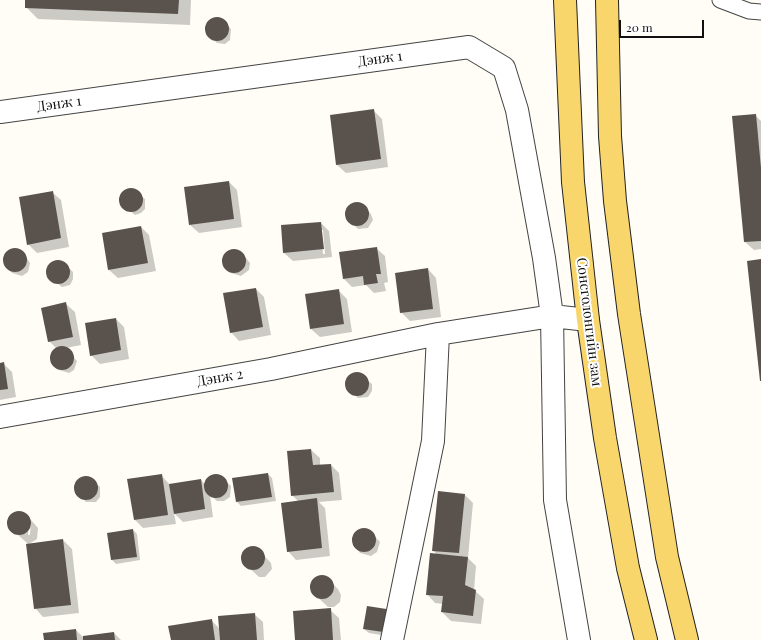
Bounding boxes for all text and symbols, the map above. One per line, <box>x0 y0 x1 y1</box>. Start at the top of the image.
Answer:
scale bar <box>621 12 706 38</box>
text: 20 m <box>626 19 653 35</box>
street label: Дэнж 1 <box>357 48 403 70</box>
street label: Дэнж 1 <box>36 93 82 115</box>
street label: Сонсголонгийн зам <box>573 257 605 387</box>
street label: Дэнж 2 <box>196 366 244 390</box>

